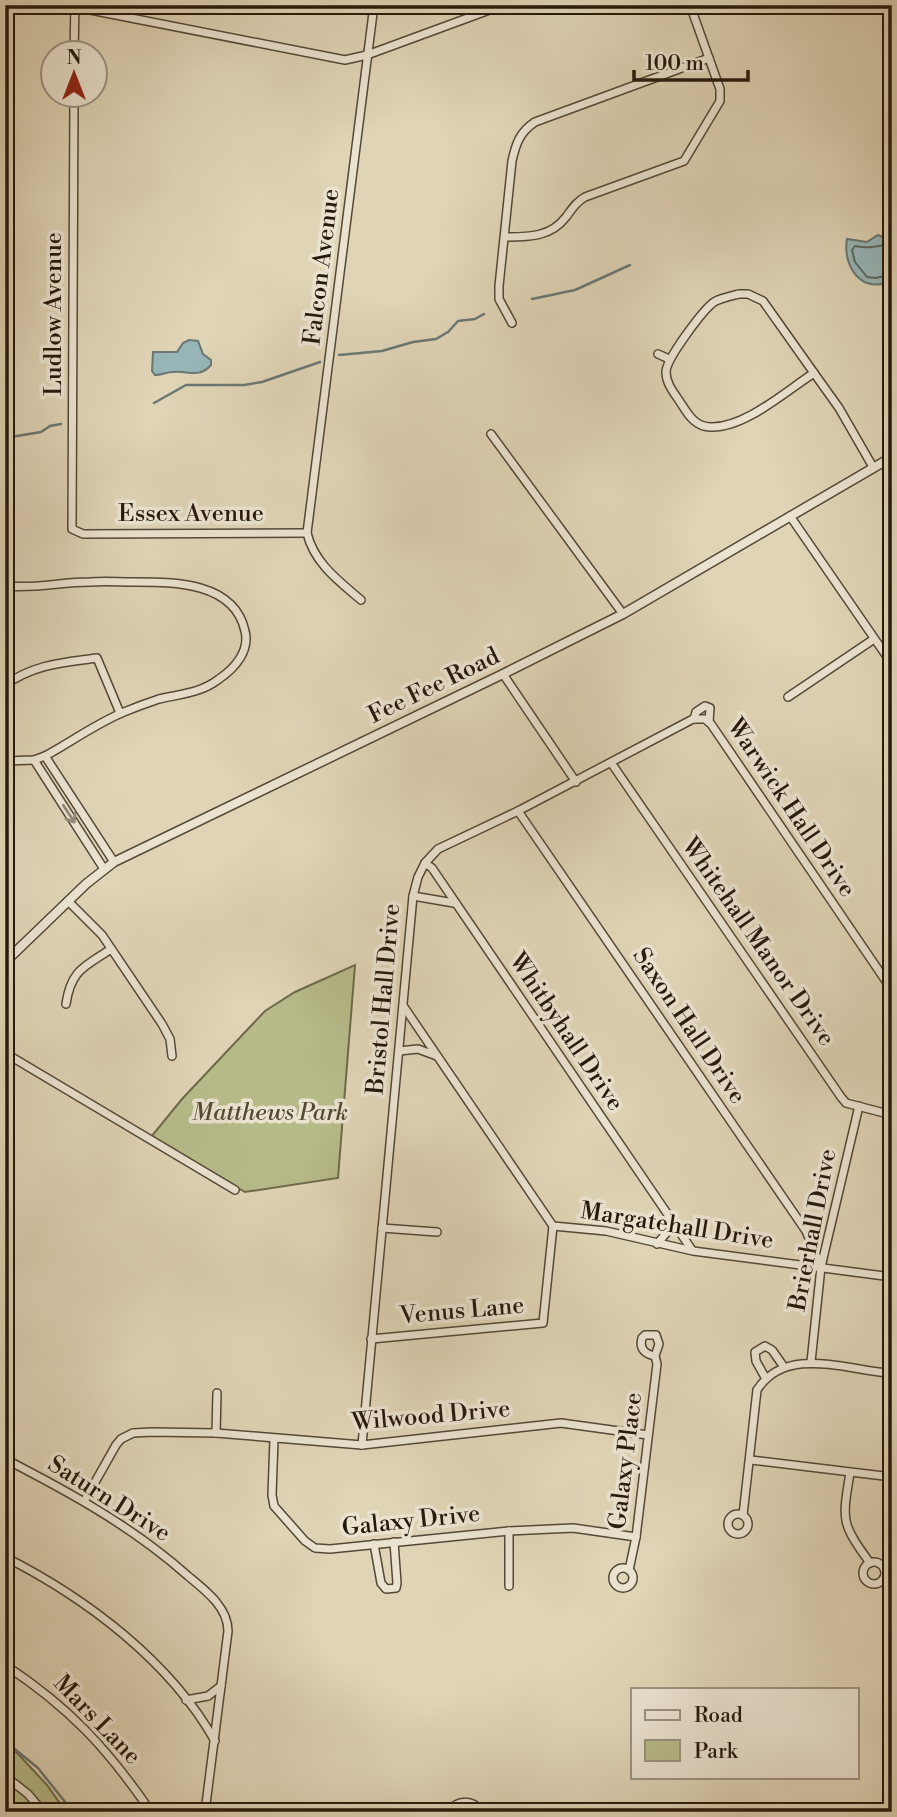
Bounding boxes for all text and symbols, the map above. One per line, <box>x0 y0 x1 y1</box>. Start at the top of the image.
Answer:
north arrow <box>38 38 108 108</box>
scale bar <box>634 38 748 82</box>
text: N <box>66 46 82 70</box>
text: 100 m <box>645 51 704 77</box>
street label: Falcon Avenue <box>298 187 346 347</box>
street label: Ludlow Avenue <box>39 232 69 396</box>
street label: Essex Avenue <box>118 499 264 529</box>
street label: Fee Fee Road <box>363 641 505 731</box>
street label: Warwick Hall Drive <box>719 712 862 903</box>
one-way arrow <box>62 804 76 824</box>
street label: Whitehall Manor Drive <box>674 831 841 1052</box>
street label: Bristol Hall Drive <box>361 902 407 1097</box>
street label: Saxon Hall Drive <box>626 942 752 1110</box>
street label: Whitbyhall Drive <box>501 946 630 1117</box>
park label: Matthews Park <box>192 1098 348 1128</box>
street label: Brierhall Drive <box>782 1146 843 1315</box>
street label: Margatehall Drive <box>578 1196 776 1256</box>
street label: Venus Lane <box>397 1291 526 1331</box>
street label: Galaxy Place <box>603 1391 649 1531</box>
street label: Wilwood Drive <box>350 1394 511 1438</box>
street label: Saturn Drive <box>42 1449 176 1549</box>
street label: Galaxy Drive <box>340 1499 482 1543</box>
street label: Mars Lane <box>47 1669 147 1771</box>
legend <box>631 1688 858 1778</box>
text: Road <box>694 1703 743 1729</box>
text: Park <box>694 1739 739 1765</box>

